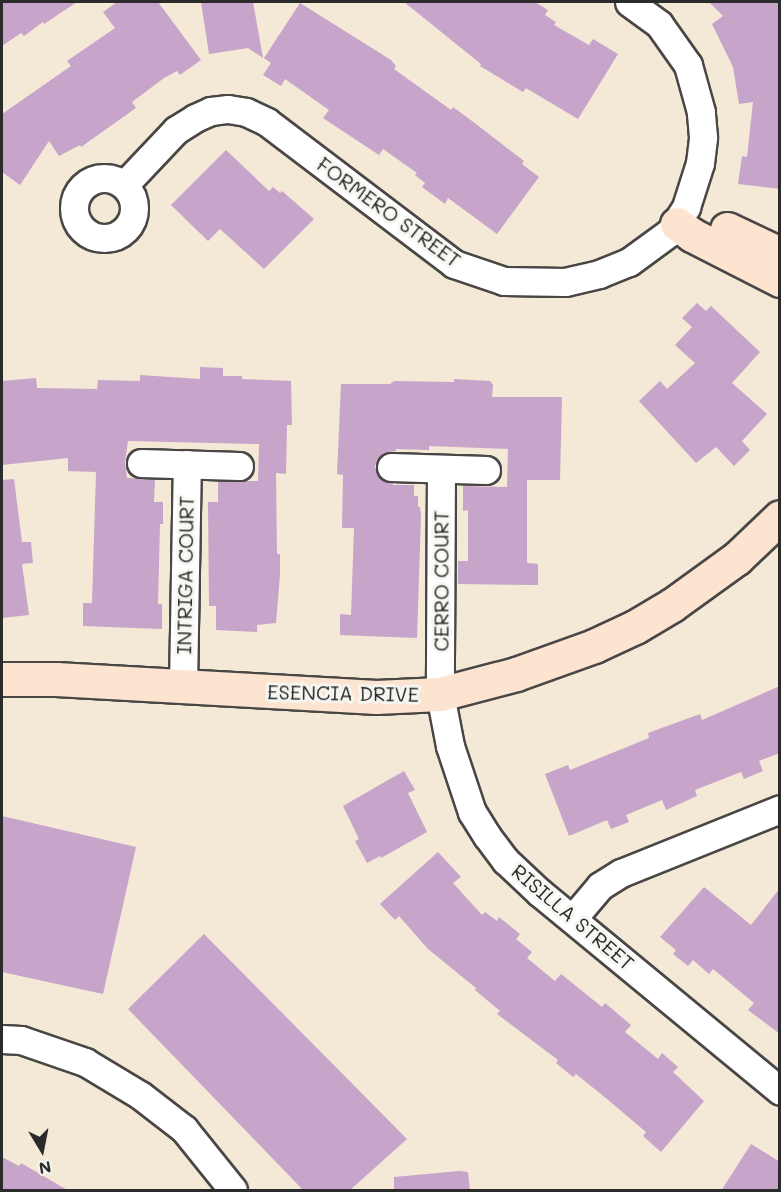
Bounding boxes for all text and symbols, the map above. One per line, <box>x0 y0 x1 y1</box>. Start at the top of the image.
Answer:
street label: FORMERO STREET <box>313 152 465 272</box>
street label: INTRIGA COURT <box>172 495 198 655</box>
street label: CERRO COURT <box>429 510 453 652</box>
street label: ESENCIA DRIVE <box>267 680 419 706</box>
street label: RISILLA STREET <box>507 859 639 975</box>
north arrow <box>12 1120 72 1180</box>
text: N <box>37 1157 53 1180</box>

